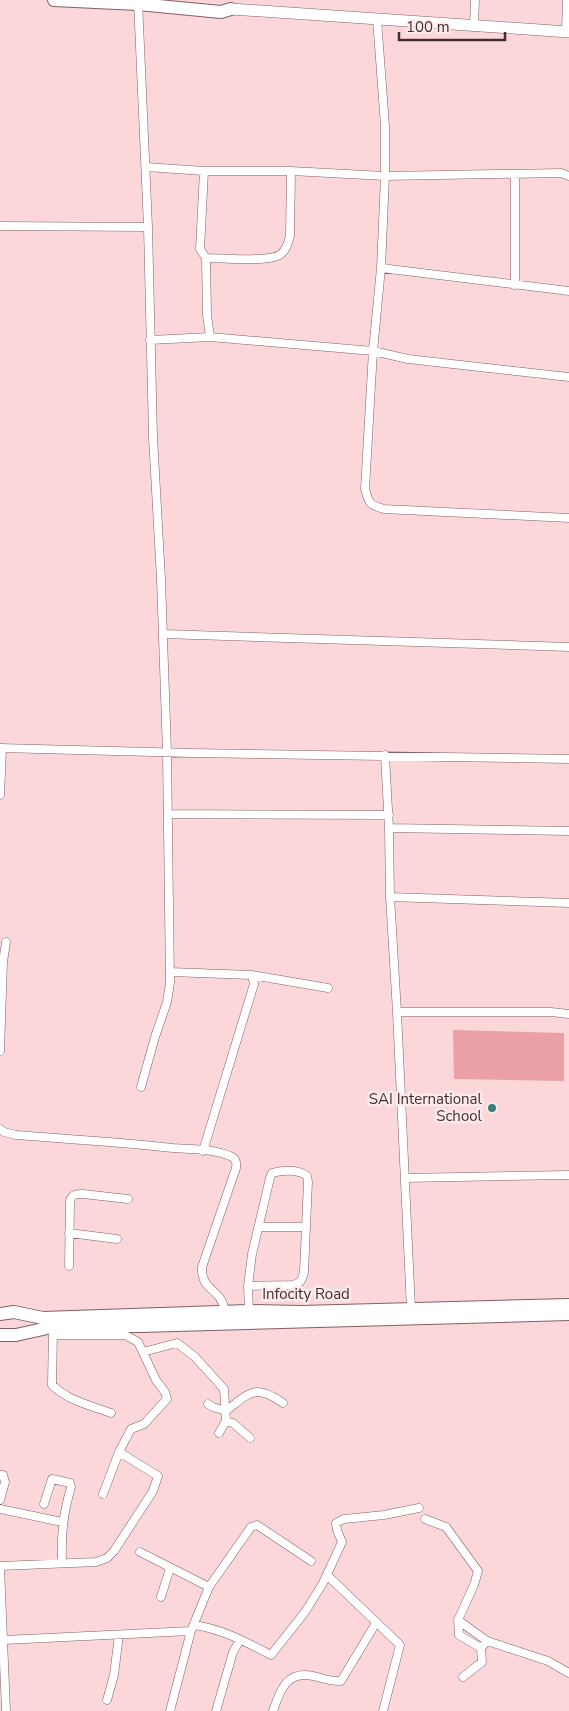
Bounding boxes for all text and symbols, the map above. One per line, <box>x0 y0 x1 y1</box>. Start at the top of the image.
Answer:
scale bar <box>399 10 505 42</box>
text: 100 m <box>406 17 450 37</box>
place label: SAI International School <box>369 1089 483 1126</box>
marker: SAI International School <box>486 1102 498 1114</box>
street label: Infocity Road <box>262 1284 350 1304</box>

